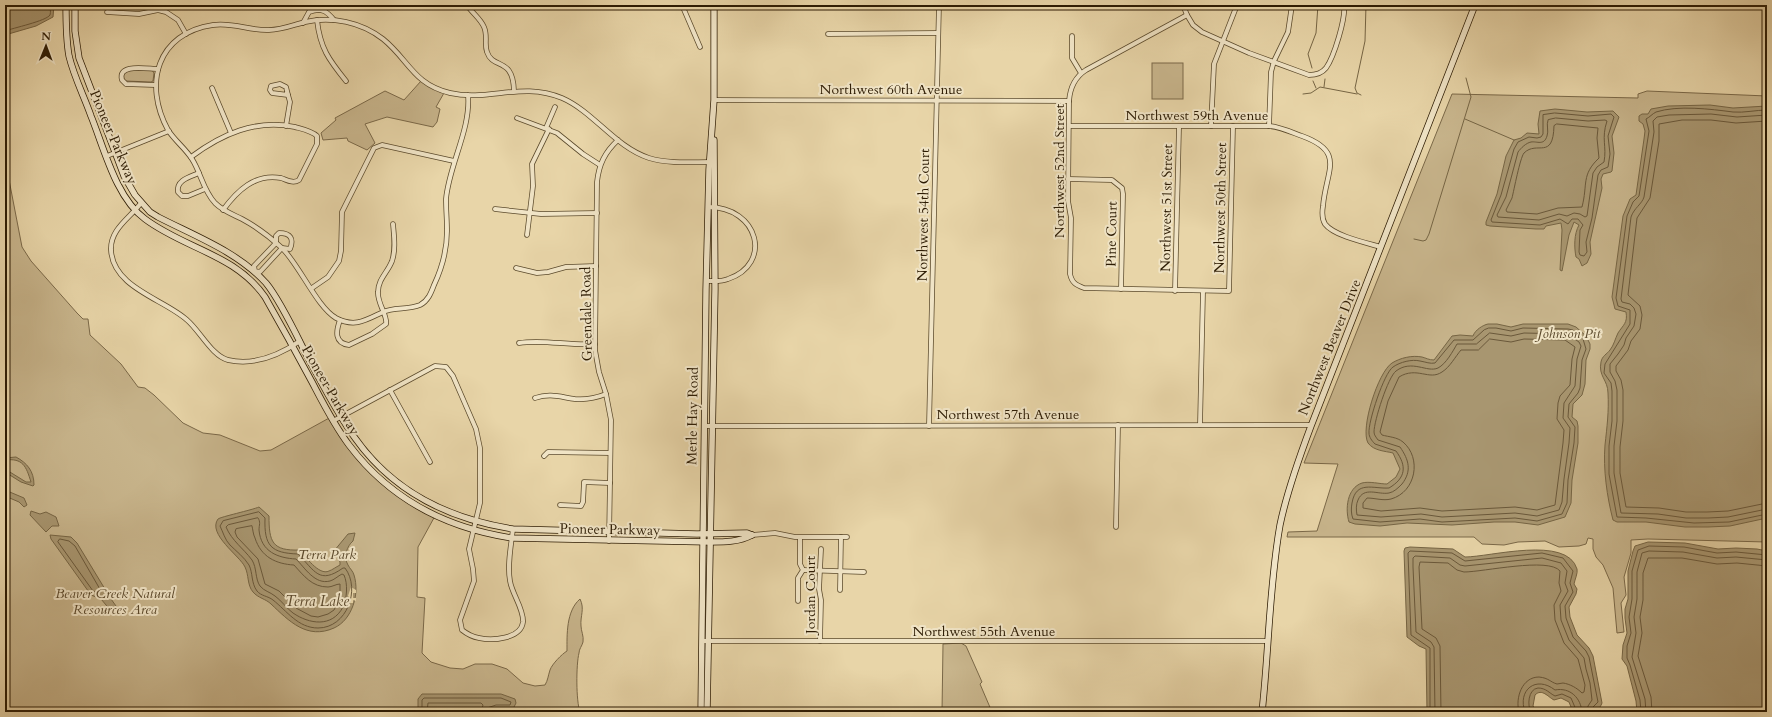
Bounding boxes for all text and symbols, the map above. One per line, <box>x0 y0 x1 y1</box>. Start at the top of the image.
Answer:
north arrow <box>26 26 66 66</box>
text: N <box>41 29 52 44</box>
street label: Northwest 60th Avenue <box>820 80 962 99</box>
street label: Pioneer Parkway <box>85 87 142 188</box>
street label: Northwest 52nd Street <box>1050 103 1069 238</box>
street label: Northwest 59th Avenue <box>1126 106 1268 125</box>
street label: Northwest 50th Street <box>1210 142 1231 274</box>
street label: Northwest 51st Street <box>1156 143 1177 272</box>
street label: Northwest 54th Court <box>913 148 934 282</box>
street label: Pine Court <box>1101 200 1122 267</box>
street label: Greendale Road <box>576 266 597 362</box>
street label: Northwest Beaver Drive <box>1293 276 1365 418</box>
park label: Johnson Pit <box>1535 324 1601 343</box>
street label: Pioneer Parkway <box>297 342 364 439</box>
street label: Merle Hay Road <box>682 366 703 465</box>
street label: Northwest 57th Avenue <box>937 405 1079 424</box>
street label: Pioneer Parkway <box>559 519 661 540</box>
park label: Terra Park <box>298 545 356 564</box>
street label: Jordan Court <box>801 555 820 636</box>
park label: Beaver Creek Natural Resources Area <box>55 584 176 619</box>
water label: Terra Lake <box>285 591 349 611</box>
street label: Northwest 55th Avenue <box>913 622 1055 641</box>

